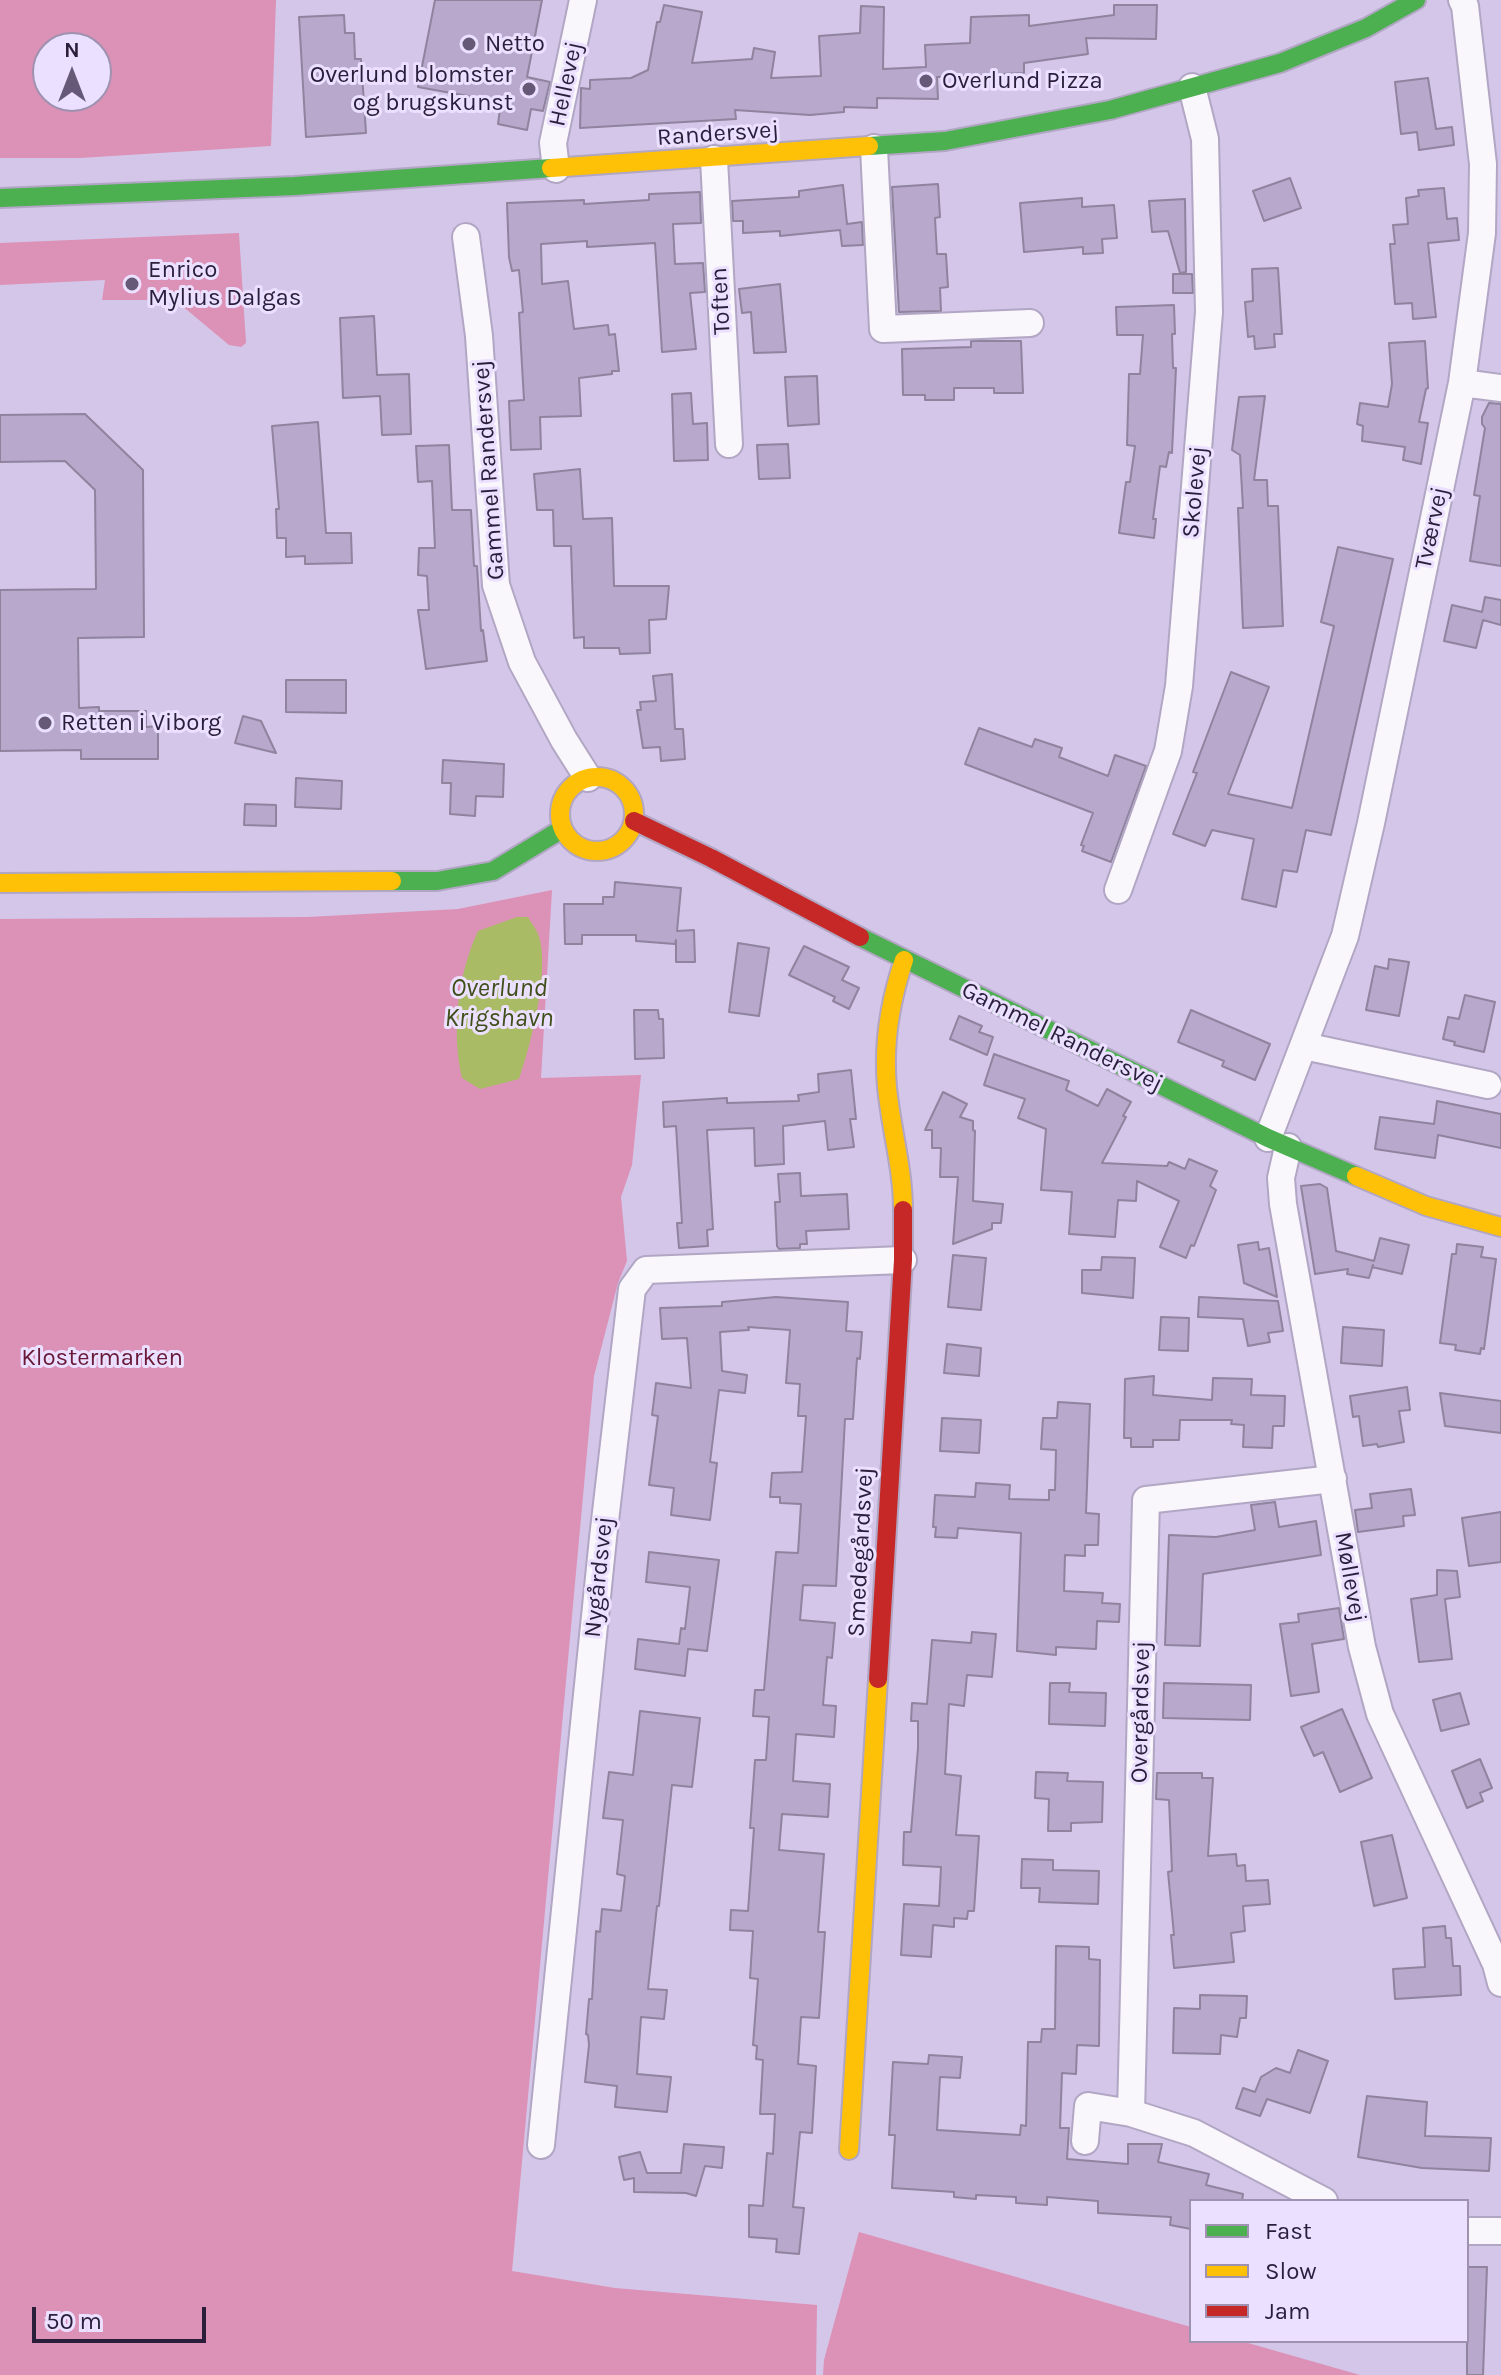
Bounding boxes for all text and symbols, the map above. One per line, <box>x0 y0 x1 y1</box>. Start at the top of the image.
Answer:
place label: Netto <box>485 30 545 58</box>
north arrow <box>32 32 112 112</box>
marker: Netto <box>460 35 478 53</box>
text: N <box>64 37 80 63</box>
street label: Hellevej <box>543 39 589 129</box>
place label: Overlund blomster og brugskunst <box>310 61 513 117</box>
place label: Overlund Pizza <box>942 67 1103 95</box>
marker: Overlund Pizza <box>917 72 935 90</box>
marker: Overlund blomster og brugskunst <box>520 80 538 98</box>
street label: Randersvej <box>656 115 780 153</box>
place label: Enrico Mylius Dalgas <box>148 256 301 312</box>
street label: Toften <box>705 267 737 335</box>
marker: Enrico Mylius Dalgas <box>123 275 141 293</box>
street label: Gammel Randersvej <box>467 359 511 581</box>
street label: Skolevej <box>1177 445 1213 539</box>
street label: Tværvej <box>1409 484 1455 572</box>
place label: Retten i Viborg <box>61 709 221 737</box>
marker: Retten i Viborg <box>36 714 54 732</box>
water label: Overlund Krigshavn <box>445 973 553 1034</box>
street label: Gammel Randersvej <box>957 976 1167 1098</box>
park label: Klostermarken <box>21 1344 183 1372</box>
street label: Smedegårdsvej <box>842 1466 880 1638</box>
street label: Nygårdsvej <box>578 1515 620 1639</box>
street label: Møllevej <box>1328 1530 1372 1624</box>
street label: Overgårdsvej <box>1125 1641 1157 1783</box>
legend <box>1189 2199 1469 2343</box>
text: Fast <box>1265 2217 1312 2245</box>
text: Slow <box>1265 2257 1317 2285</box>
scale bar <box>36 2291 210 2341</box>
text: Jam <box>1265 2297 1310 2325</box>
text: 50 m <box>46 2307 102 2335</box>

